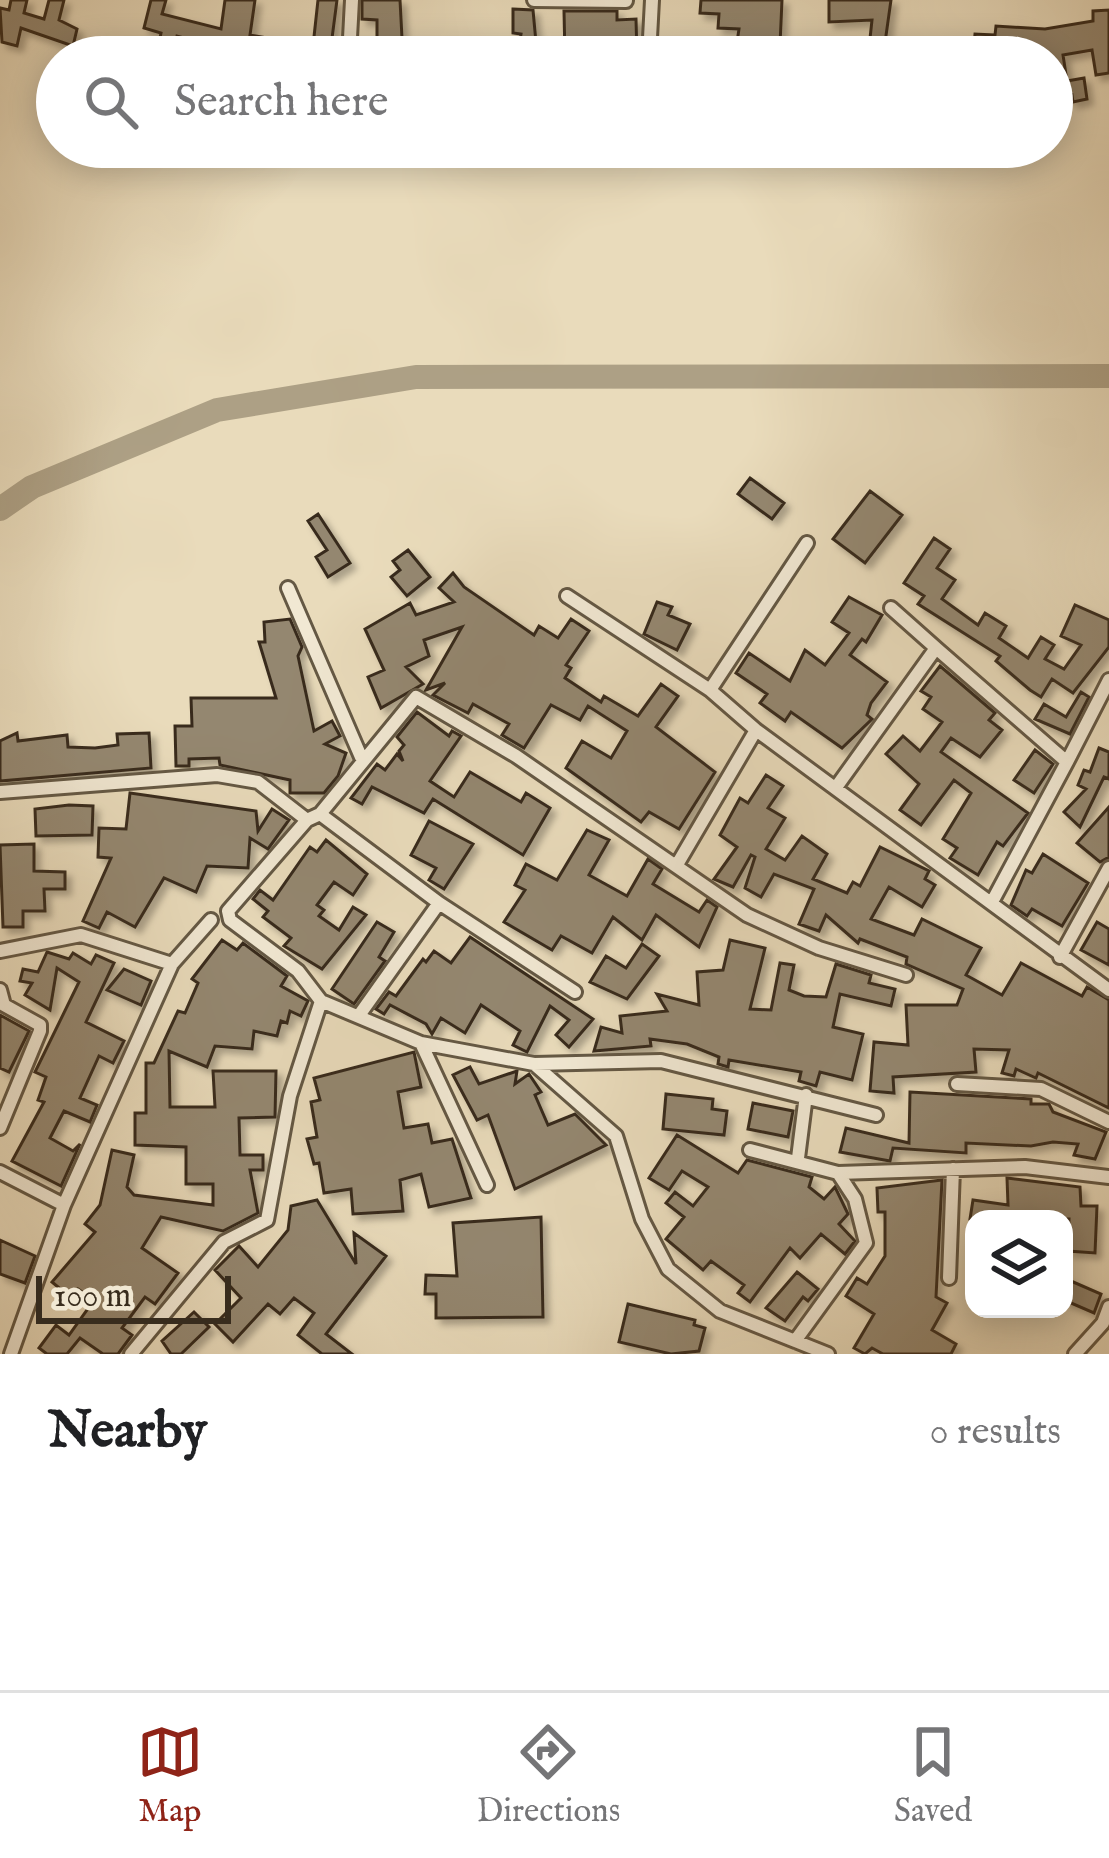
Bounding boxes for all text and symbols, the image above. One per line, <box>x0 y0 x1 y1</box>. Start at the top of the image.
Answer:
search box <box>36 36 1073 168</box>
icon: search <box>78 69 144 135</box>
text: Search here <box>174 74 388 131</box>
map controls <box>965 1210 1073 1318</box>
button: layers <box>965 1210 1073 1318</box>
scale bar <box>36 1270 231 1323</box>
text: 100 m <box>54 1276 131 1318</box>
text: Nearby <box>48 1400 207 1465</box>
text: 0 results <box>929 1408 1061 1457</box>
tab: Map <box>137 1719 203 1833</box>
tab: Directions <box>477 1719 620 1833</box>
tab: Saved <box>894 1719 972 1833</box>

